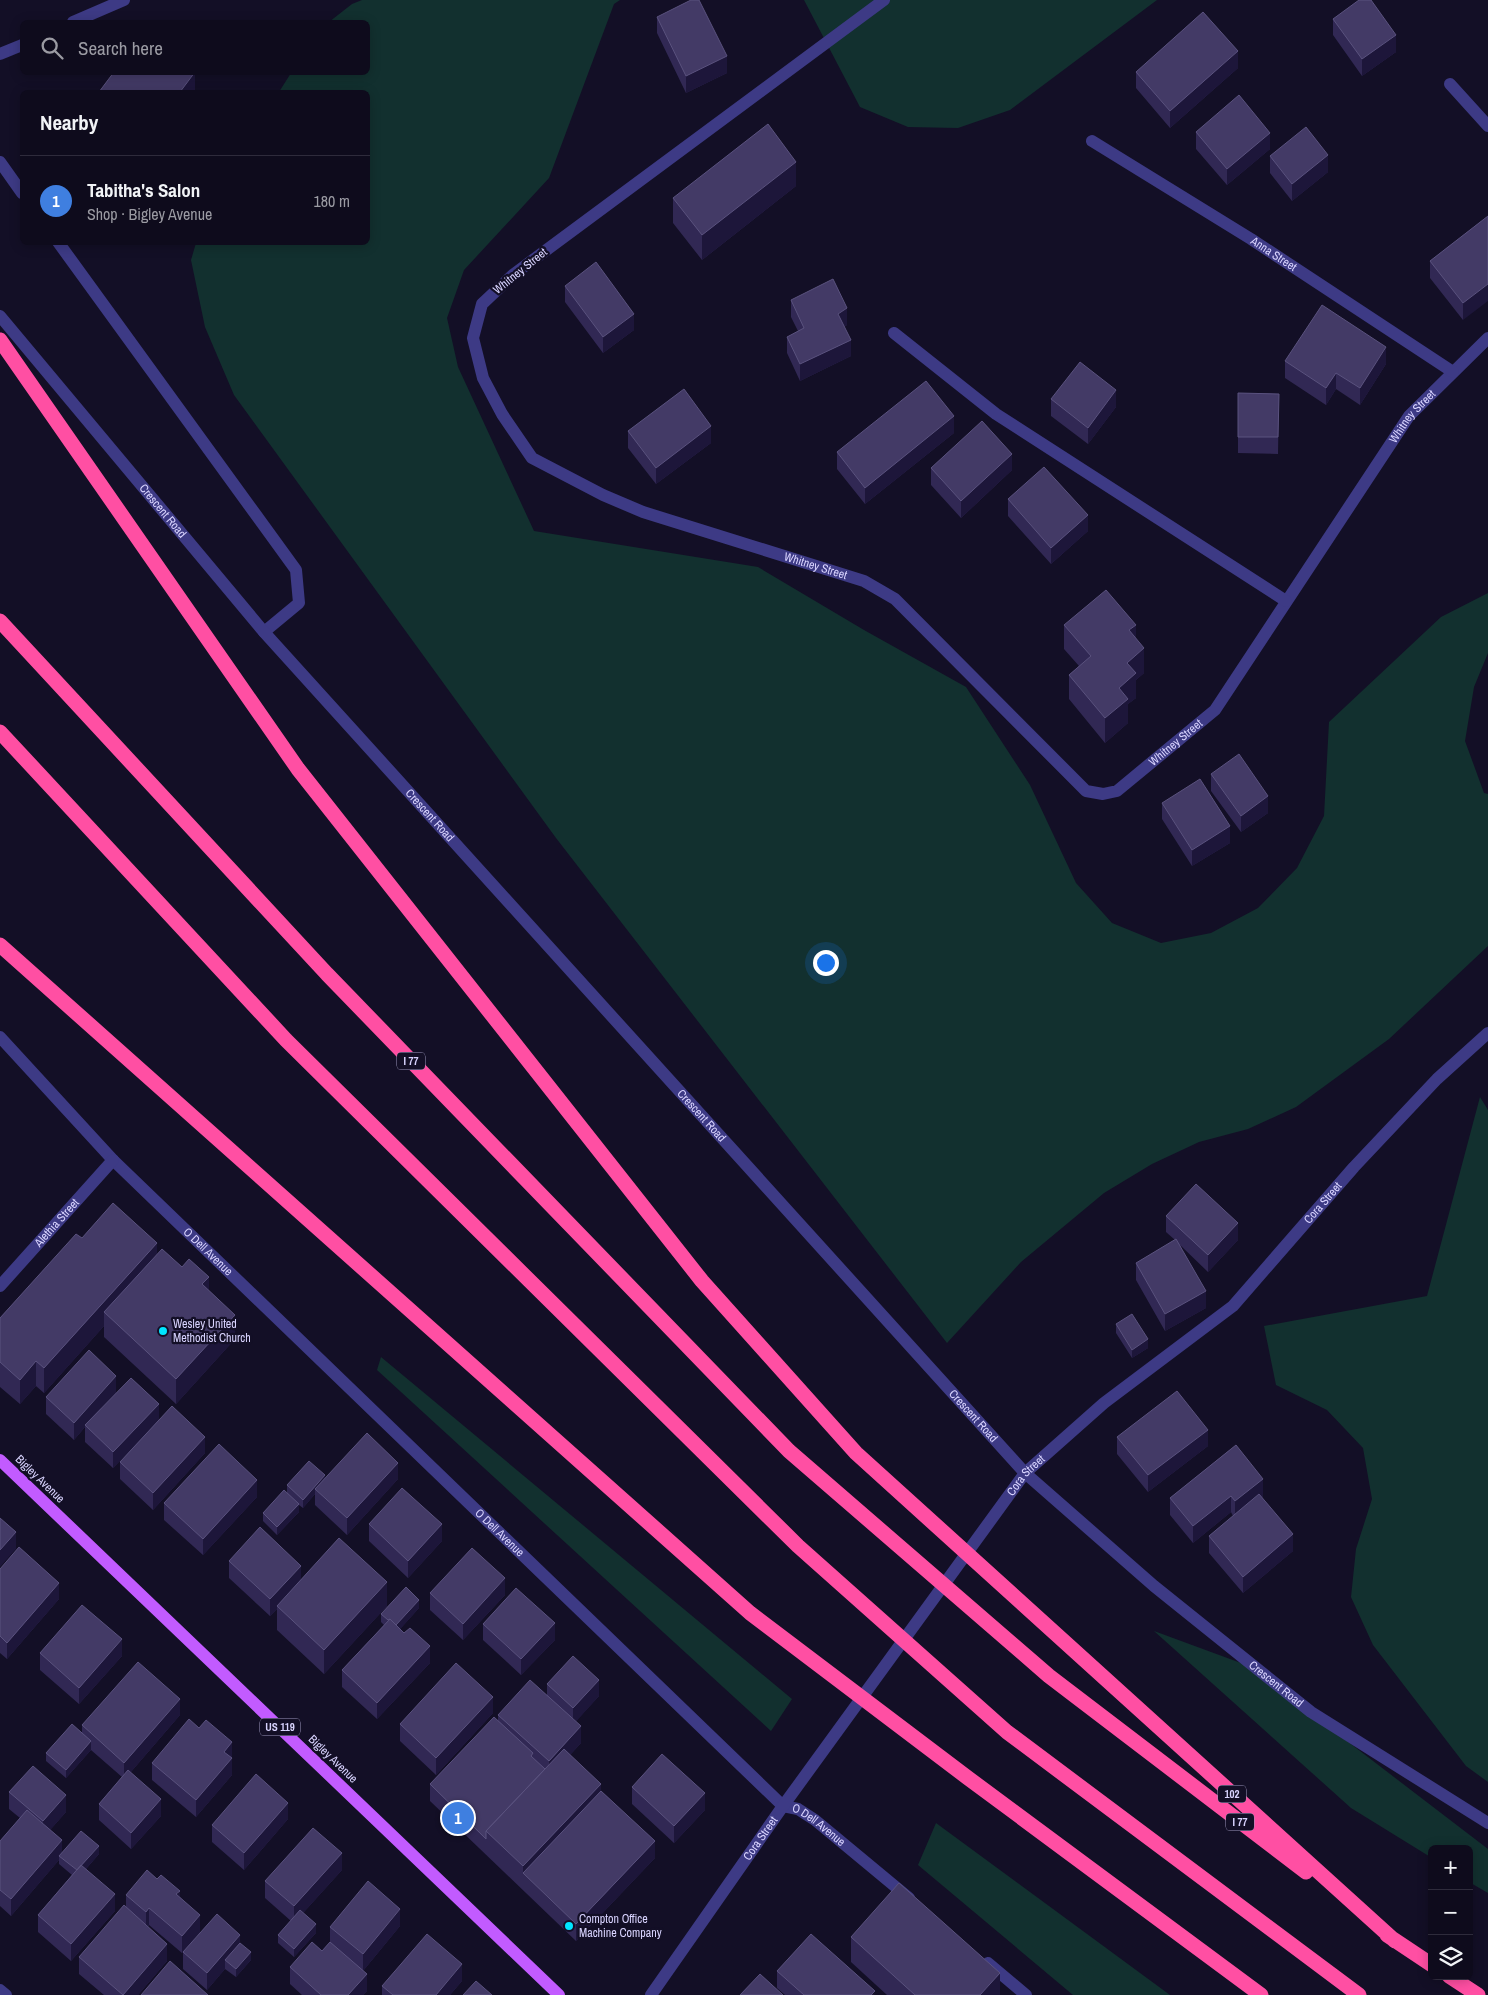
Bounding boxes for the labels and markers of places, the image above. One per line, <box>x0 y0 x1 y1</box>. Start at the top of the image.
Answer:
place label: Wesley United Methodist Church <box>173 1316 251 1346</box>
marker: Wesley United Methodist Church <box>157 1325 169 1337</box>
pin: 1 <box>442 1799 474 1837</box>
place label: Compton Office Machine Company <box>579 1911 662 1941</box>
marker: Compton Office Machine Company <box>563 1920 575 1932</box>

